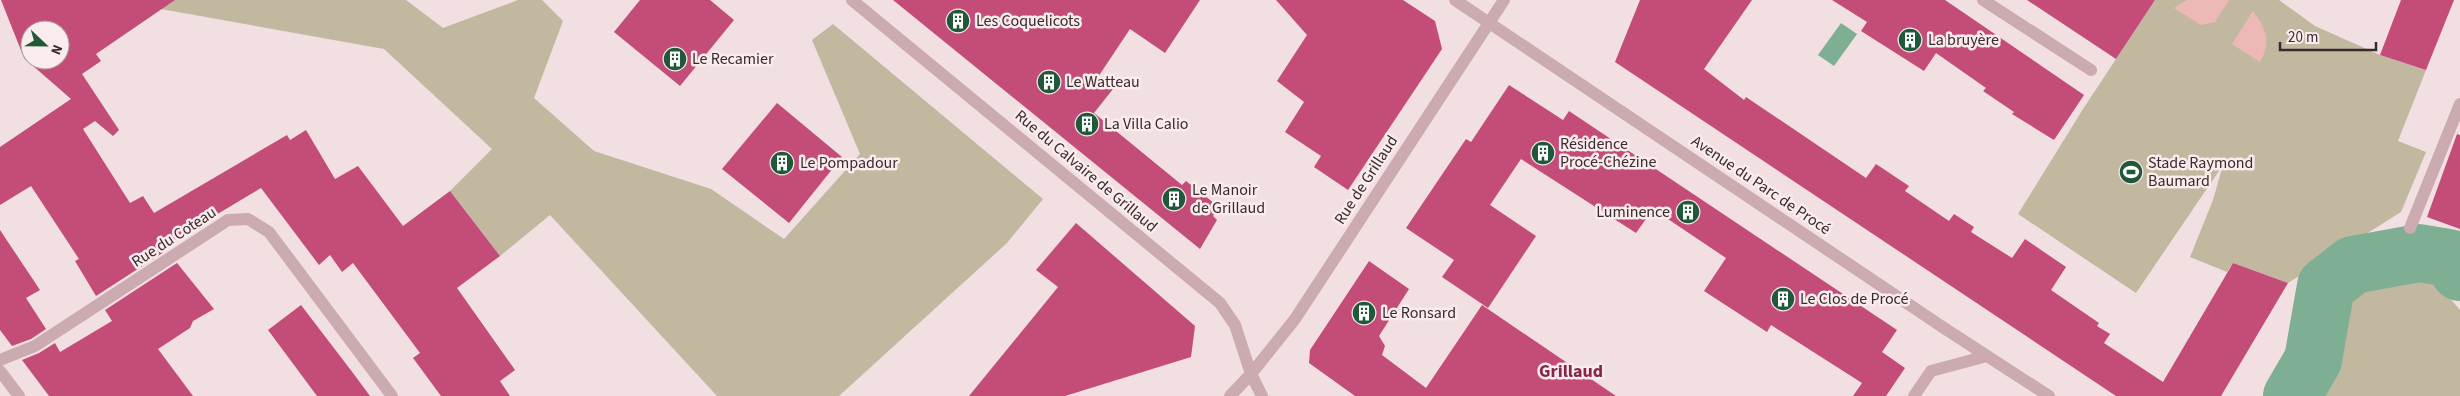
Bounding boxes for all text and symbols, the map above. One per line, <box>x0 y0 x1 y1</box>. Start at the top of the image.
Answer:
building icon: Les Coquelicots <box>945 8 971 34</box>
place label: Les Coquelicots <box>976 10 1080 32</box>
north arrow <box>20 20 70 70</box>
scale bar <box>2280 20 2376 52</box>
building icon: La bruyère <box>1897 27 1923 53</box>
text: 20 m <box>2288 27 2318 48</box>
place label: La bruyère <box>1928 29 1999 51</box>
text: N <box>45 41 67 58</box>
building icon: Le Recamier <box>662 46 688 72</box>
place label: Le Recamier <box>692 48 774 70</box>
building icon: Le Watteau <box>1036 69 1062 95</box>
place label: Le Watteau <box>1066 71 1140 93</box>
street label: Rue du Calvaire de Grillaud <box>1010 105 1162 237</box>
building icon: La Villa Calio <box>1074 111 1100 137</box>
place label: La Villa Calio <box>1104 113 1189 135</box>
street label: Avenue du Parc de Procé <box>1687 130 1835 240</box>
street label: Rue de Grillaud <box>1329 131 1403 229</box>
place label: Résidence Procé-Chézine <box>1560 133 1656 173</box>
building icon: Résidence Procé-Chézine <box>1530 140 1556 166</box>
building icon: Le Pompadour <box>769 150 795 176</box>
place label: Le Pompadour <box>800 152 898 174</box>
place label: Stade Raymond Baumard <box>2148 152 2253 192</box>
sports icon: Stade Raymond Baumard <box>2118 159 2144 185</box>
place label: Le Manoir de Grillaud <box>1192 179 1265 219</box>
building icon: Le Manoir de Grillaud <box>1161 186 1187 212</box>
building icon: Luminence <box>1675 199 1701 225</box>
street label: Rue du Coteau <box>127 201 221 273</box>
place label: Luminence <box>1596 201 1670 223</box>
building icon: Le Clos de Procé <box>1770 286 1796 312</box>
place label: Le Clos de Procé <box>1800 288 1909 310</box>
building icon: Le Ronsard <box>1351 300 1377 326</box>
place label: Le Ronsard <box>1382 302 1456 324</box>
district label: Grillaud <box>1539 359 1603 384</box>

